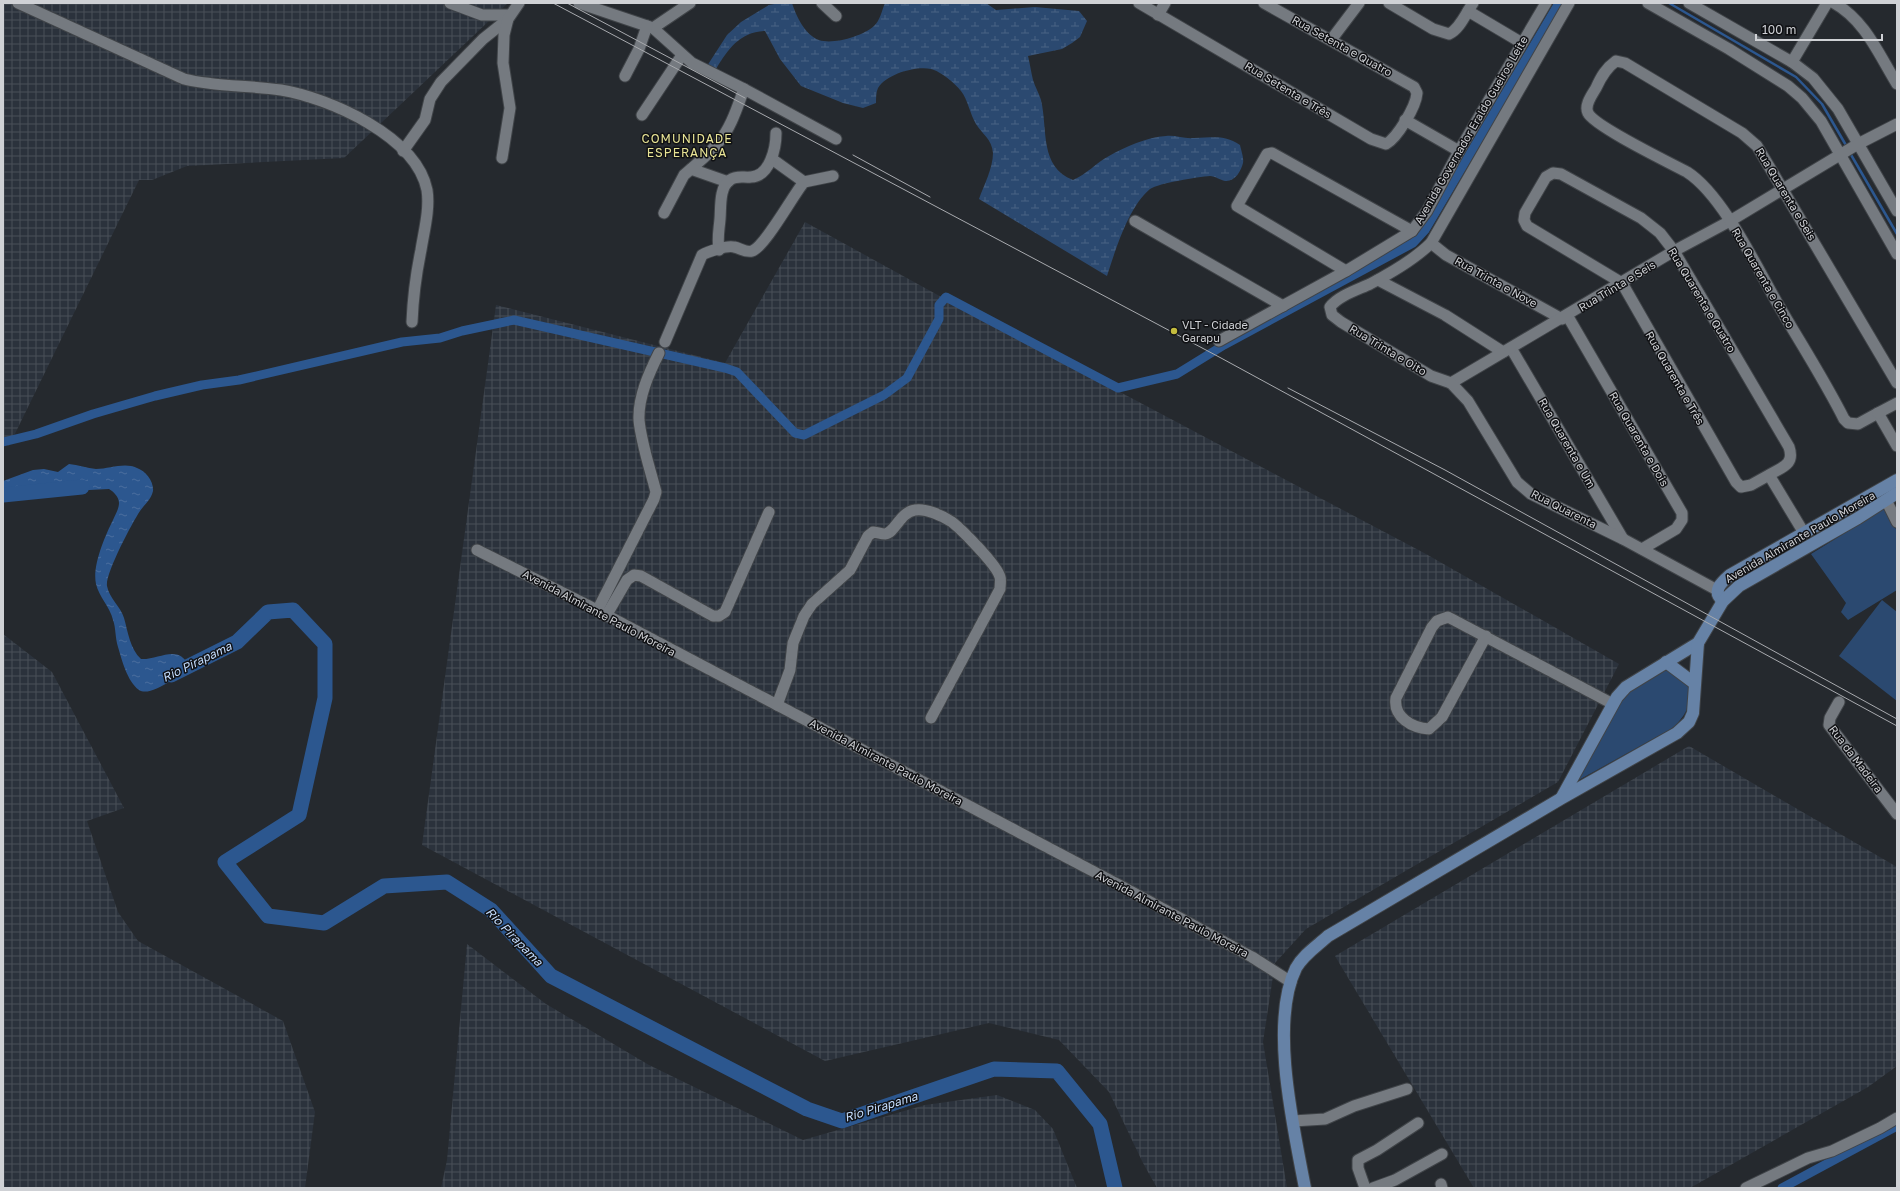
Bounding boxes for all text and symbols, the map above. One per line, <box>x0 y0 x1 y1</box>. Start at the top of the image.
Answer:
street label: Rua Setenta e Quatro <box>1290 13 1395 79</box>
scale bar <box>1756 16 1882 42</box>
text: 100 m <box>1762 22 1796 37</box>
street label: Avenida Governador Eraldo Gueiros Leite <box>1411 34 1530 226</box>
street label: Rua Setenta e Três <box>1243 59 1334 121</box>
district label: COMUNIDADE ESPERANÇA <box>642 131 732 160</box>
street label: Rua Quarenta e Seis <box>1754 145 1819 243</box>
street label: Rua Quarenta e Cinco <box>1729 225 1798 330</box>
street label: Rua Quarenta e Quatro <box>1666 245 1739 355</box>
street label: Rua Trinta e Nove <box>1453 254 1540 310</box>
street label: Rua Trinta e Seis <box>1576 257 1658 314</box>
place label: VLT - Cidade Garapu <box>1182 318 1248 344</box>
street label: Rua Trinta e Oito <box>1348 322 1429 378</box>
marker: VLT - Cidade Garapu <box>1169 326 1179 336</box>
street label: Rua Quarenta e Três <box>1643 329 1708 427</box>
street label: Rua Quarenta e Dois <box>1607 389 1672 488</box>
street label: Rua Quarenta e Um <box>1536 396 1598 490</box>
street label: Rua Quarenta <box>1529 486 1599 531</box>
street label: Avenida Almirante Paulo Moreira <box>1722 488 1877 585</box>
street label: Avenida Almirante Paulo Moreira <box>521 567 678 658</box>
water label: Rio Pirapama <box>160 638 235 685</box>
street label: Avenida Almirante Paulo Moreira <box>808 716 965 807</box>
street label: Rua da Madeira <box>1827 723 1886 795</box>
street label: Avenida Almirante Paulo Moreira <box>1094 868 1251 959</box>
water label: Rio Pirapama <box>483 904 547 970</box>
water label: Rio Pirapama <box>843 1088 920 1125</box>

